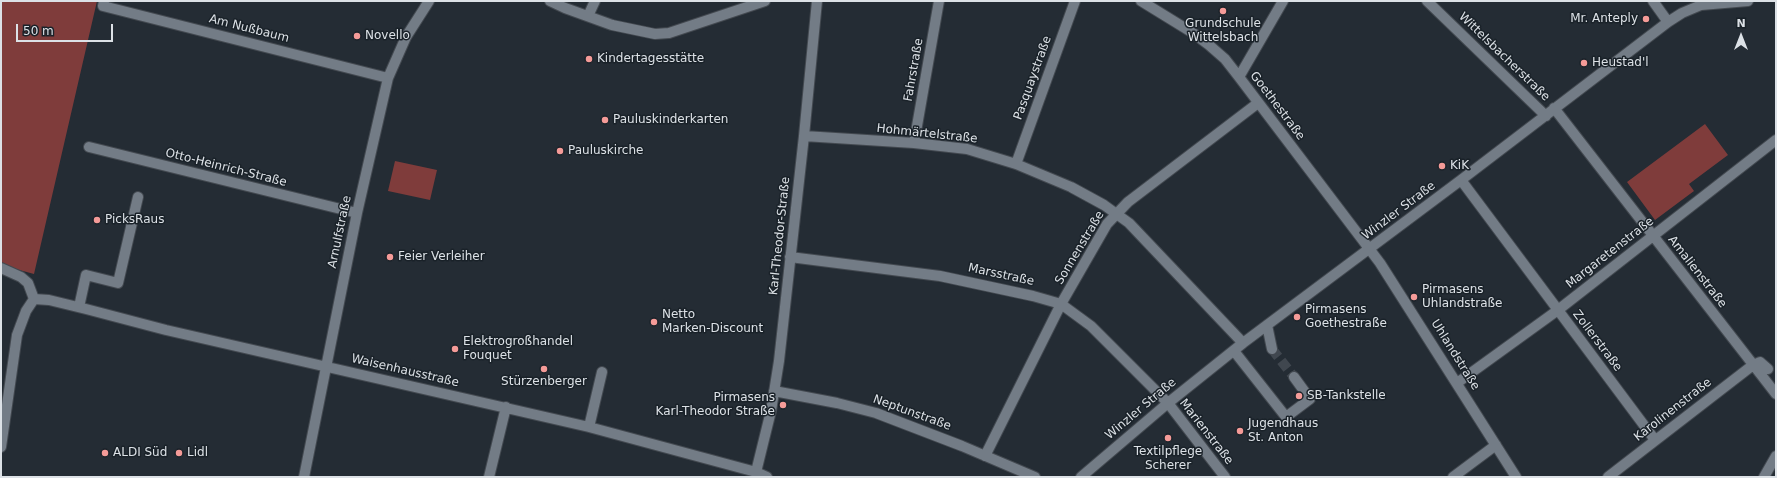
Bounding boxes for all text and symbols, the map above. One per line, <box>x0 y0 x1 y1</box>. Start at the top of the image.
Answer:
marker: Grundschule Wittelsbach <box>1218 6 1228 16</box>
street label: Wittelsbacherstraße <box>1455 10 1553 104</box>
street label: Am Nußbaum <box>207 12 291 46</box>
place label: Mr. Anteply <box>1570 12 1638 26</box>
marker: Mr. Anteply <box>1641 14 1651 24</box>
scale bar <box>18 16 115 42</box>
north arrow <box>1721 16 1761 56</box>
place label: Grundschule Wittelsbach <box>1185 17 1261 45</box>
text: N <box>1736 17 1746 30</box>
text: 50 m <box>23 24 54 38</box>
place label: Novello <box>365 29 410 43</box>
marker: Novello <box>352 31 362 41</box>
street label: Pasquaystraße <box>1011 34 1055 122</box>
street label: Fahrstraße <box>901 37 927 103</box>
place label: Kindertagesstätte <box>597 52 704 66</box>
marker: Kindertagesstätte <box>584 54 594 64</box>
place label: Heustad'l <box>1592 56 1649 70</box>
marker: Heustad'l <box>1579 58 1589 68</box>
street label: Goethestraße <box>1247 69 1307 143</box>
place label: Pauluskinderkarten <box>613 113 728 127</box>
marker: Pauluskinderkarten <box>600 115 610 125</box>
street label: Hohmärtelstraße <box>876 122 978 146</box>
place label: Pauluskirche <box>568 144 643 158</box>
street label: Otto-Heinrich-Straße <box>164 146 288 190</box>
marker: Pauluskirche <box>555 146 565 156</box>
place label: KiK <box>1450 159 1469 173</box>
marker: KiK <box>1437 161 1447 171</box>
street label: Karl-Theodor-Straße <box>767 176 793 296</box>
street label: Winzler Straße <box>1360 179 1438 243</box>
street label: Arnulfstraße <box>325 194 355 270</box>
street label: Sonnenstraße <box>1052 209 1108 287</box>
place label: PicksRaus <box>105 213 164 227</box>
street label: Margaretenstraße <box>1563 214 1657 292</box>
marker: PicksRaus <box>92 215 102 225</box>
street label: Amalienstraße <box>1665 233 1729 311</box>
place label: Feier Verleiher <box>398 250 485 264</box>
marker: Feier Verleiher <box>385 252 395 262</box>
street label: Marsstraße <box>967 261 1035 289</box>
place label: Pirmasens Uhlandstraße <box>1422 283 1502 311</box>
marker: Pirmasens Uhlandstraße <box>1409 292 1419 302</box>
place label: Pirmasens Goethestraße <box>1305 303 1387 331</box>
place label: Netto Marken-Discount <box>662 308 763 336</box>
street label: Zollerstraße <box>1569 308 1625 374</box>
marker: Pirmasens Goethestraße <box>1292 312 1302 322</box>
marker: Netto Marken-Discount <box>649 317 659 327</box>
street label: Uhlandstraße <box>1428 317 1482 393</box>
place label: Elektrogroßhandel Fouquet <box>463 335 573 363</box>
marker: Elektrogroßhandel Fouquet <box>450 344 460 354</box>
street label: Waisenhausstraße <box>350 352 460 390</box>
marker: Stürzenberger <box>539 364 549 374</box>
place label: Stürzenberger <box>501 375 587 389</box>
street label: Winzler Straße <box>1103 375 1179 443</box>
street label: Karolinenstraße <box>1631 375 1715 445</box>
place label: SB-Tankstelle <box>1307 389 1386 403</box>
place label: Pirmasens Karl-Theodor Straße <box>656 391 775 419</box>
marker: SB-Tankstelle <box>1294 391 1304 401</box>
street label: Neptunstraße <box>871 392 953 434</box>
street label: Marienstraße <box>1176 396 1236 468</box>
marker: Pirmasens Karl-Theodor Straße <box>778 400 788 410</box>
place label: Jugendhaus St. Anton <box>1248 417 1318 445</box>
marker: Jugendhaus St. Anton <box>1235 426 1245 436</box>
marker: Textilpflege Scherer <box>1163 433 1173 443</box>
place label: Textilpflege Scherer <box>1134 445 1202 473</box>
place label: ALDI Süd <box>113 446 167 460</box>
place label: Lidl <box>187 446 208 460</box>
marker: ALDI Süd <box>100 448 110 458</box>
marker: Lidl <box>174 448 184 458</box>

